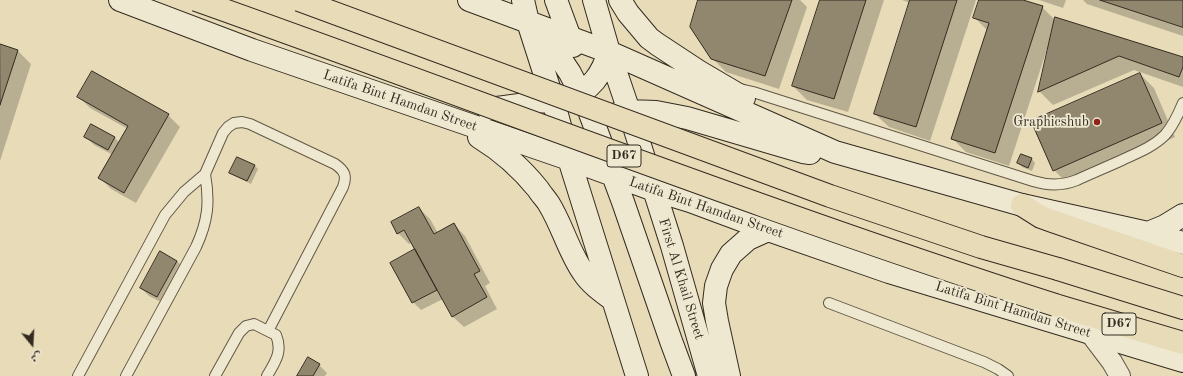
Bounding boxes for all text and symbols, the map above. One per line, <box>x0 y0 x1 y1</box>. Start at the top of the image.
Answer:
street label: Latifa Bint Hamdan Street <box>321 67 479 135</box>
place label: Graphicshub <box>1013 114 1089 130</box>
marker: Graphicshub <box>1092 117 1102 127</box>
road number: D67 <box>607 145 641 167</box>
street label: Latifa Bint Hamdan Street <box>627 174 785 242</box>
street label: First Al Khail Street <box>655 216 707 342</box>
street label: Latifa Bint Hamdan Street <box>933 278 1093 342</box>
road number: D67 <box>1102 313 1136 335</box>
north arrow <box>12 324 52 364</box>
text: ش <box>29 349 43 363</box>

